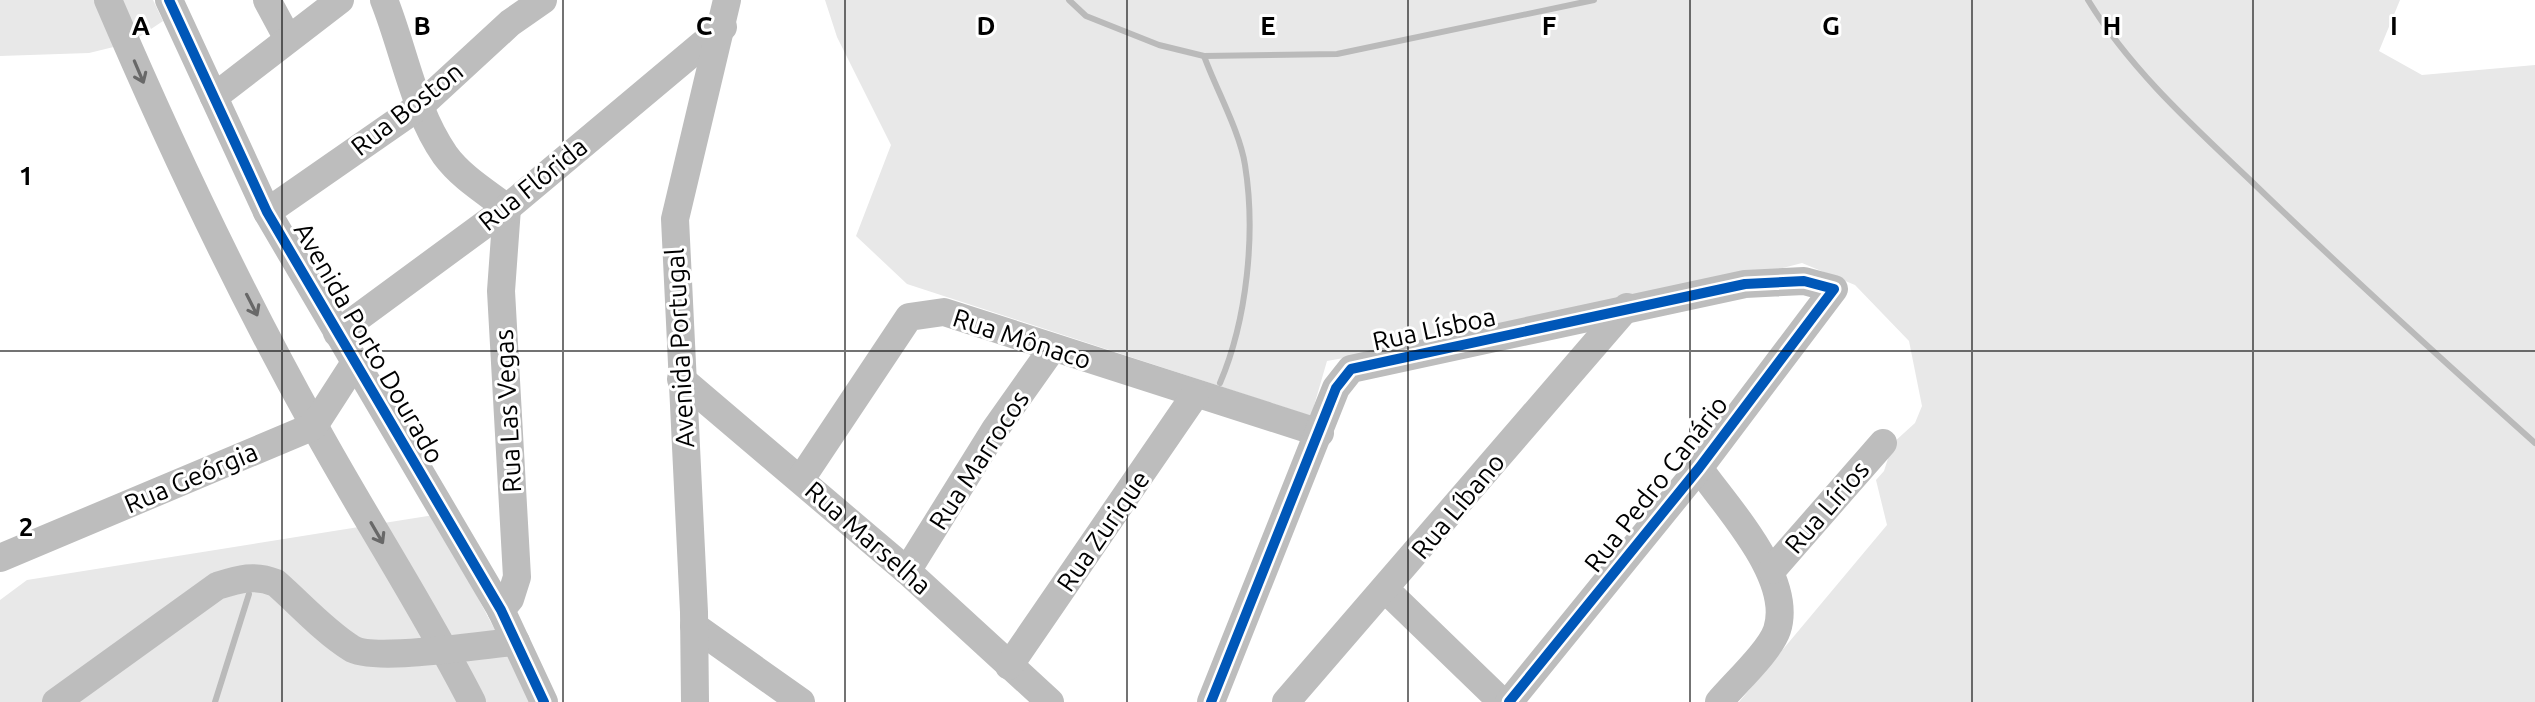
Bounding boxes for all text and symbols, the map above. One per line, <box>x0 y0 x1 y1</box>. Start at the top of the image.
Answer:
text: A <box>132 11 151 40</box>
text: B <box>413 11 431 40</box>
text: C <box>696 11 713 40</box>
text: D <box>977 11 995 40</box>
text: E <box>1260 11 1276 40</box>
text: F <box>1542 11 1556 40</box>
text: G <box>1822 11 1840 40</box>
text: H <box>2103 11 2121 40</box>
text: I <box>2390 11 2398 40</box>
street label: Rua Boston <box>345 56 468 161</box>
one-way arrow <box>132 59 147 83</box>
street label: Rua Flórida <box>473 131 593 236</box>
text: 1 <box>19 161 33 190</box>
street label: Avenida Porto Dourado <box>289 217 450 468</box>
street label: Avenida Portugal <box>660 247 699 449</box>
one-way arrow <box>245 293 261 317</box>
street label: Rua Lísboa <box>1370 301 1498 356</box>
street label: Rua Mônaco <box>949 303 1095 375</box>
street label: Rua Las Vegas <box>489 329 526 494</box>
street label: Rua Marrocos <box>923 385 1034 535</box>
street label: Rua Pedro Canário <box>1578 390 1733 577</box>
street label: Rua Geórgia <box>120 437 262 519</box>
street label: Rua Líbano <box>1405 447 1510 564</box>
street label: Rua Lírios <box>1779 455 1875 559</box>
street label: Rua Zurique <box>1050 465 1155 597</box>
street label: Rua Marselha <box>800 475 937 600</box>
text: 2 <box>19 512 33 541</box>
one-way arrow <box>369 521 385 544</box>

